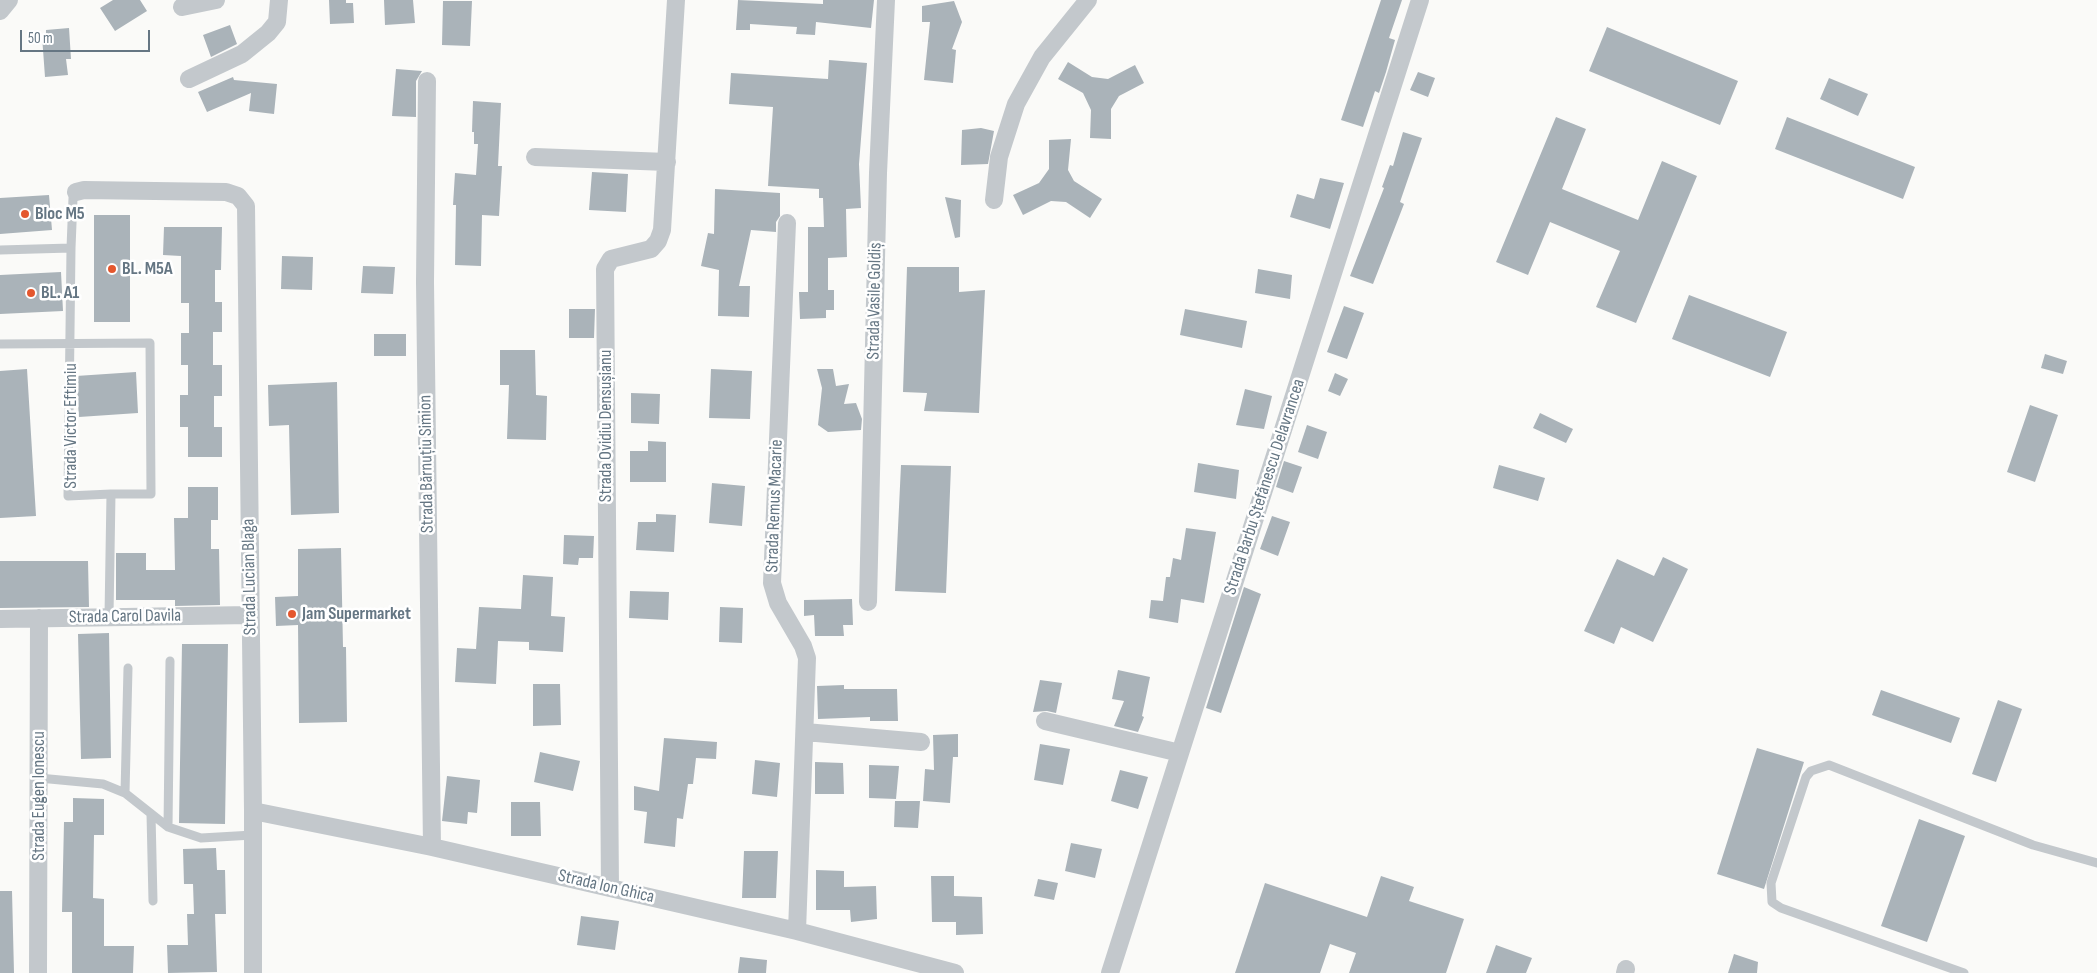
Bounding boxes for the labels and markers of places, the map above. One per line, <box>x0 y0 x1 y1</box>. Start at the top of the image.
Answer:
place label: Bloc M5 <box>35 203 85 225</box>
marker: Bloc M5 <box>19 208 31 220</box>
place label: BL. M5A <box>122 258 173 280</box>
marker: BL. M5A <box>106 263 118 275</box>
place label: BL. A1 <box>41 282 79 304</box>
marker: BL. A1 <box>25 287 37 299</box>
place label: Jam Supermarket <box>302 603 411 625</box>
marker: Jam Supermarket <box>286 608 298 620</box>

